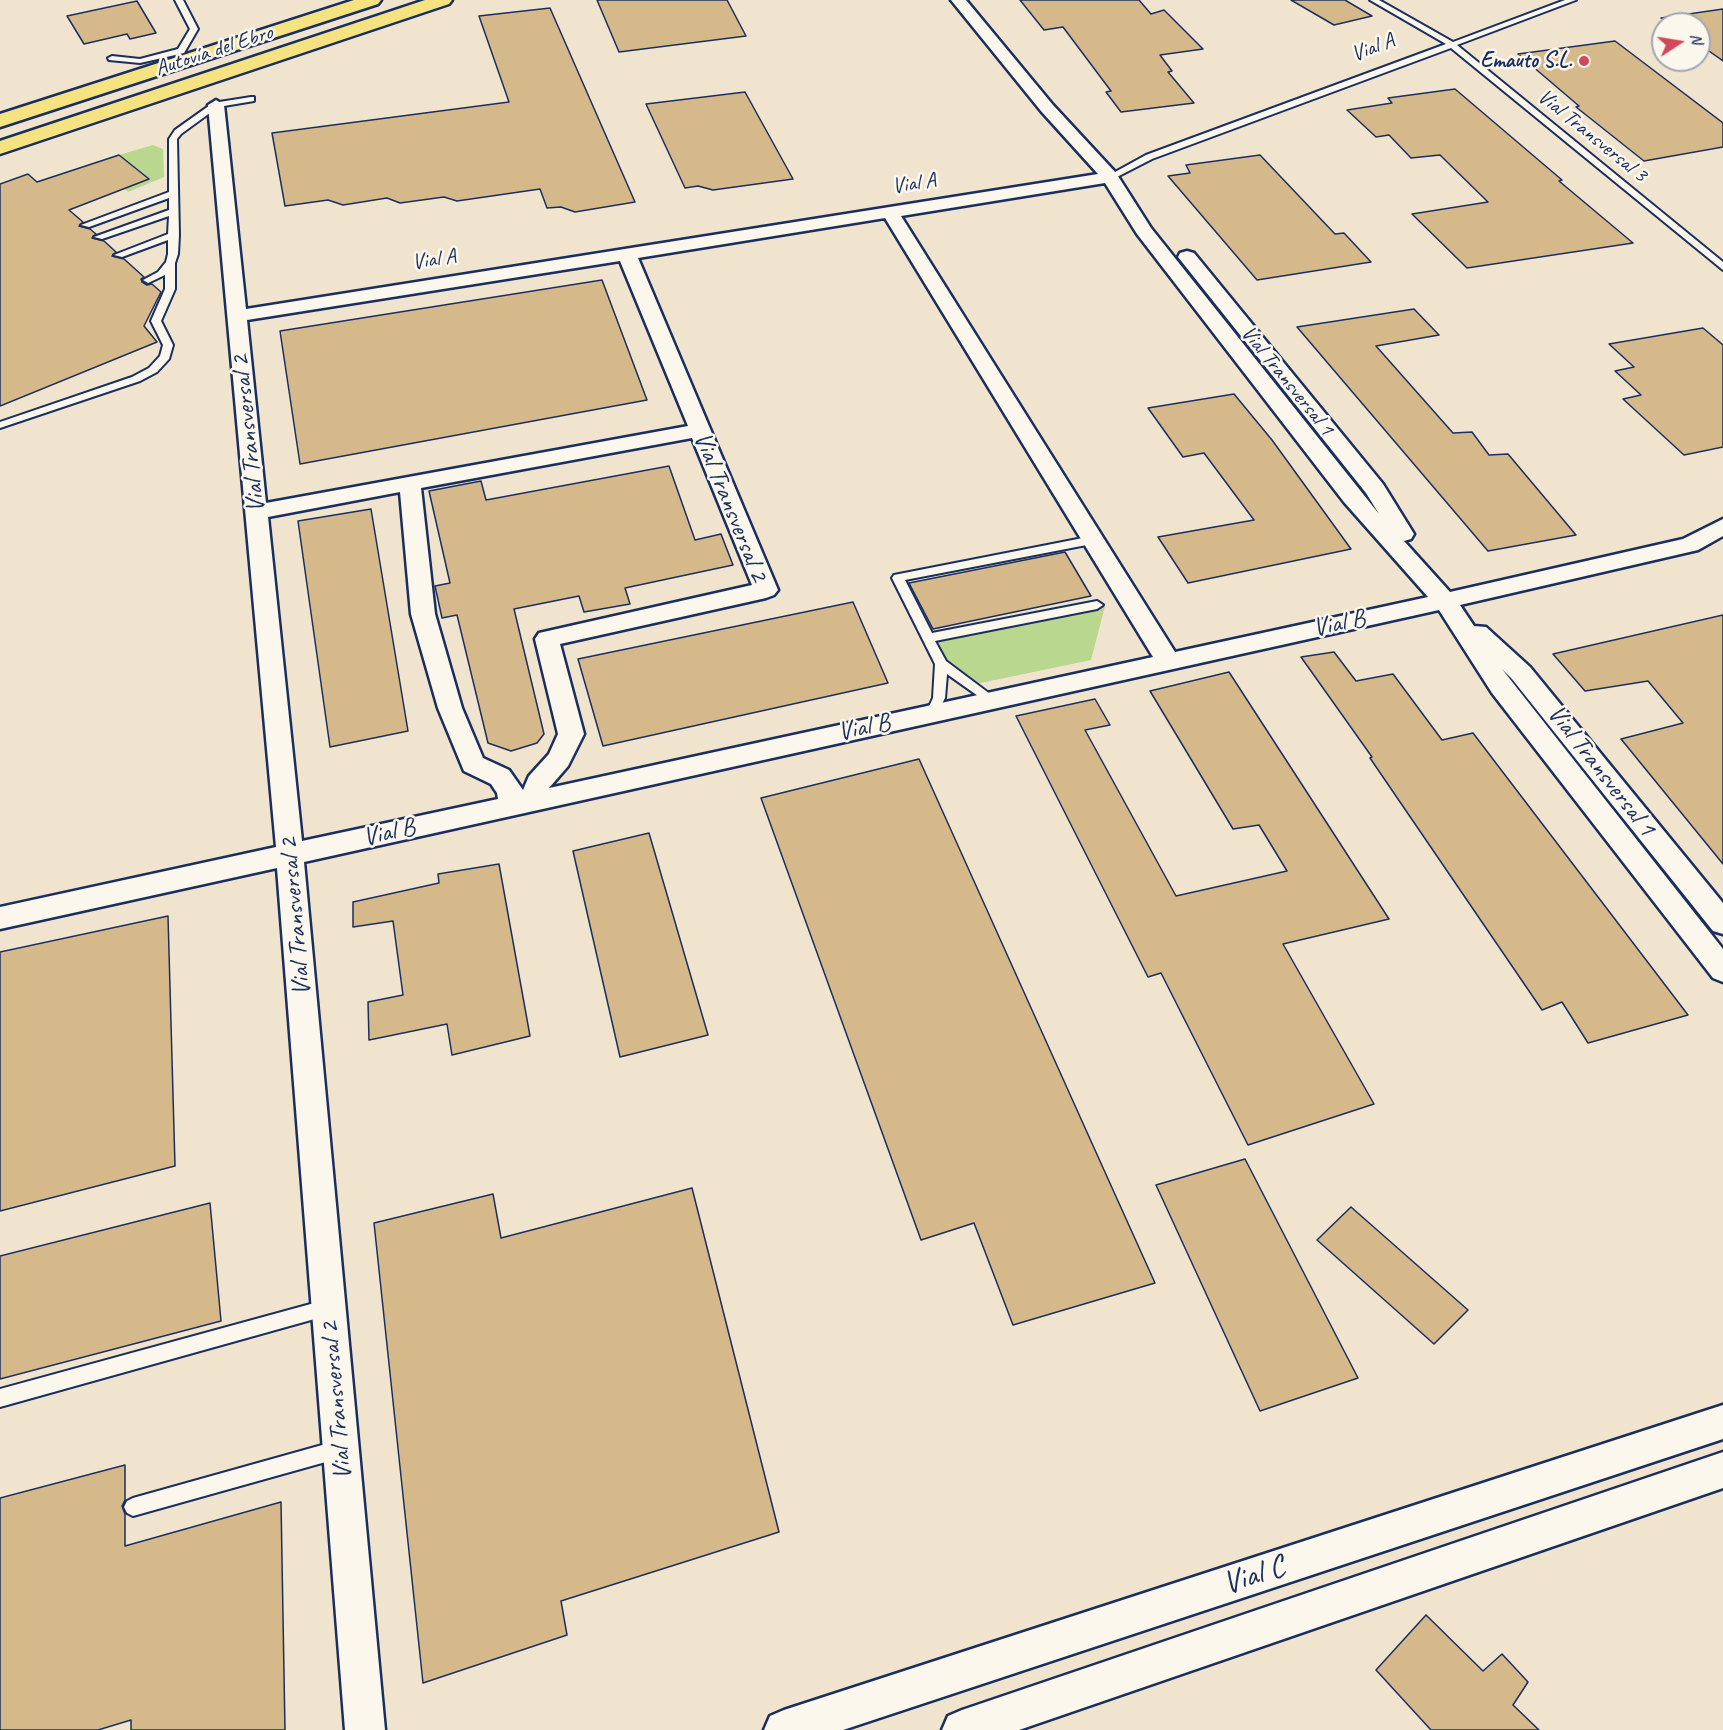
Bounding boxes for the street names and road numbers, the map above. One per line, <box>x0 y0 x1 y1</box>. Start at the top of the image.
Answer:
street label: Autovía del Ebro <box>152 20 276 82</box>
street label: Vial A <box>1348 28 1398 68</box>
street label: Vial Transversal 3 <box>1532 84 1652 188</box>
street label: Vial A <box>890 168 938 200</box>
street label: Vial A <box>410 244 458 276</box>
street label: Vial Transversal 1 <box>1235 321 1339 441</box>
street label: Vial Transversal 2 <box>225 354 273 514</box>
street label: Vial Transversal 2 <box>686 428 774 586</box>
street label: Vial B <box>1310 603 1368 645</box>
street label: Vial Transversal 1 <box>1540 699 1662 843</box>
street label: Vial B <box>835 707 893 749</box>
street label: Vial B <box>360 812 418 854</box>
street label: Vial Transversal 2 <box>274 837 318 997</box>
street label: Vial Transversal 2 <box>315 1321 359 1481</box>
street label: Vial C <box>1218 1548 1290 1604</box>

